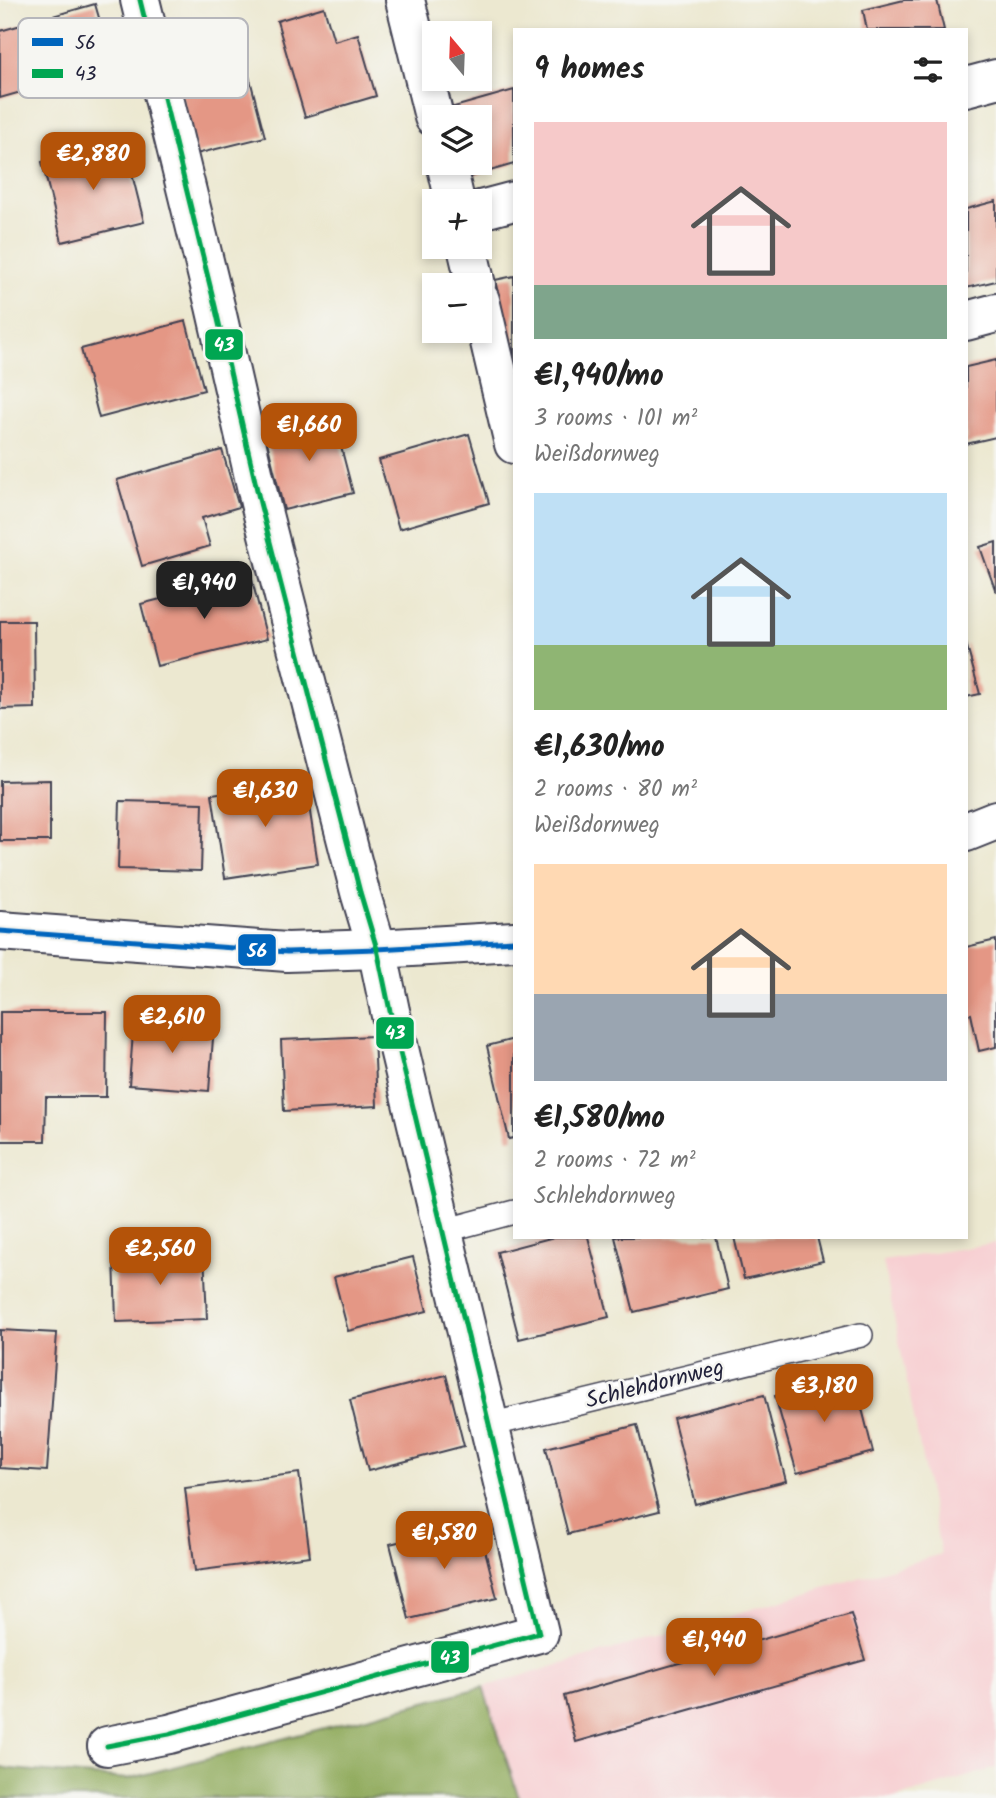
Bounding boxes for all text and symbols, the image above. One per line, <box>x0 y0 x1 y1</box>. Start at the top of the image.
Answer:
legend <box>18 18 248 98</box>
north arrow <box>422 21 492 91</box>
map controls <box>422 21 492 343</box>
text: 56 <box>75 29 96 59</box>
text: 9 homes <box>534 46 645 94</box>
icon: filters <box>909 51 947 89</box>
text: 43 <box>75 60 96 90</box>
button: layers <box>422 105 492 175</box>
pin: €2,880 <box>36 132 150 192</box>
text: €2,880 <box>57 137 129 173</box>
icon: home <box>678 168 804 294</box>
button: + <box>422 189 492 259</box>
button: − <box>422 273 492 343</box>
line badge: 43 <box>204 328 244 361</box>
text: 43 <box>214 331 234 361</box>
text: €1,940/mo <box>534 353 664 401</box>
text: 3 rooms · 101 m² <box>534 401 697 437</box>
pin: €1,660 <box>252 404 366 463</box>
text: €1,660 <box>277 408 341 444</box>
text: Weißdornweg <box>534 437 660 473</box>
icon: home <box>678 539 804 665</box>
pin: €1,940 <box>147 562 261 621</box>
text: €1,940 <box>172 566 236 602</box>
text: €1,630/mo <box>534 724 665 772</box>
pin: €1,630 <box>208 770 322 829</box>
text: 2 rooms · 80 m² <box>534 772 697 808</box>
text: €1,630 <box>233 774 297 810</box>
text: Weißdornweg <box>534 808 660 844</box>
icon: home <box>678 910 804 1036</box>
line badge: 56 <box>237 933 277 967</box>
text: 56 <box>246 937 267 967</box>
pin: €2,610 <box>115 996 229 1055</box>
text: €2,610 <box>139 1000 205 1036</box>
line badge: 43 <box>375 1016 415 1050</box>
text: 43 <box>385 1019 405 1049</box>
text: €1,580/mo <box>534 1095 665 1143</box>
text: 2 rooms · 72 m² <box>534 1143 696 1179</box>
text: Schlehdornweg <box>534 1179 676 1215</box>
pin: €2,560 <box>103 1228 217 1287</box>
text: €2,560 <box>125 1232 195 1268</box>
street label: Schlehdornweg <box>582 1350 728 1420</box>
pin: €3,180 <box>767 1364 881 1424</box>
text: €3,180 <box>791 1369 857 1405</box>
pin: €1,580 <box>387 1512 501 1571</box>
text: €1,580 <box>412 1516 476 1552</box>
pin: €1,940 <box>657 1618 771 1678</box>
text: €1,940 <box>682 1623 746 1659</box>
line badge: 43 <box>430 1640 470 1674</box>
text: 43 <box>440 1644 460 1674</box>

